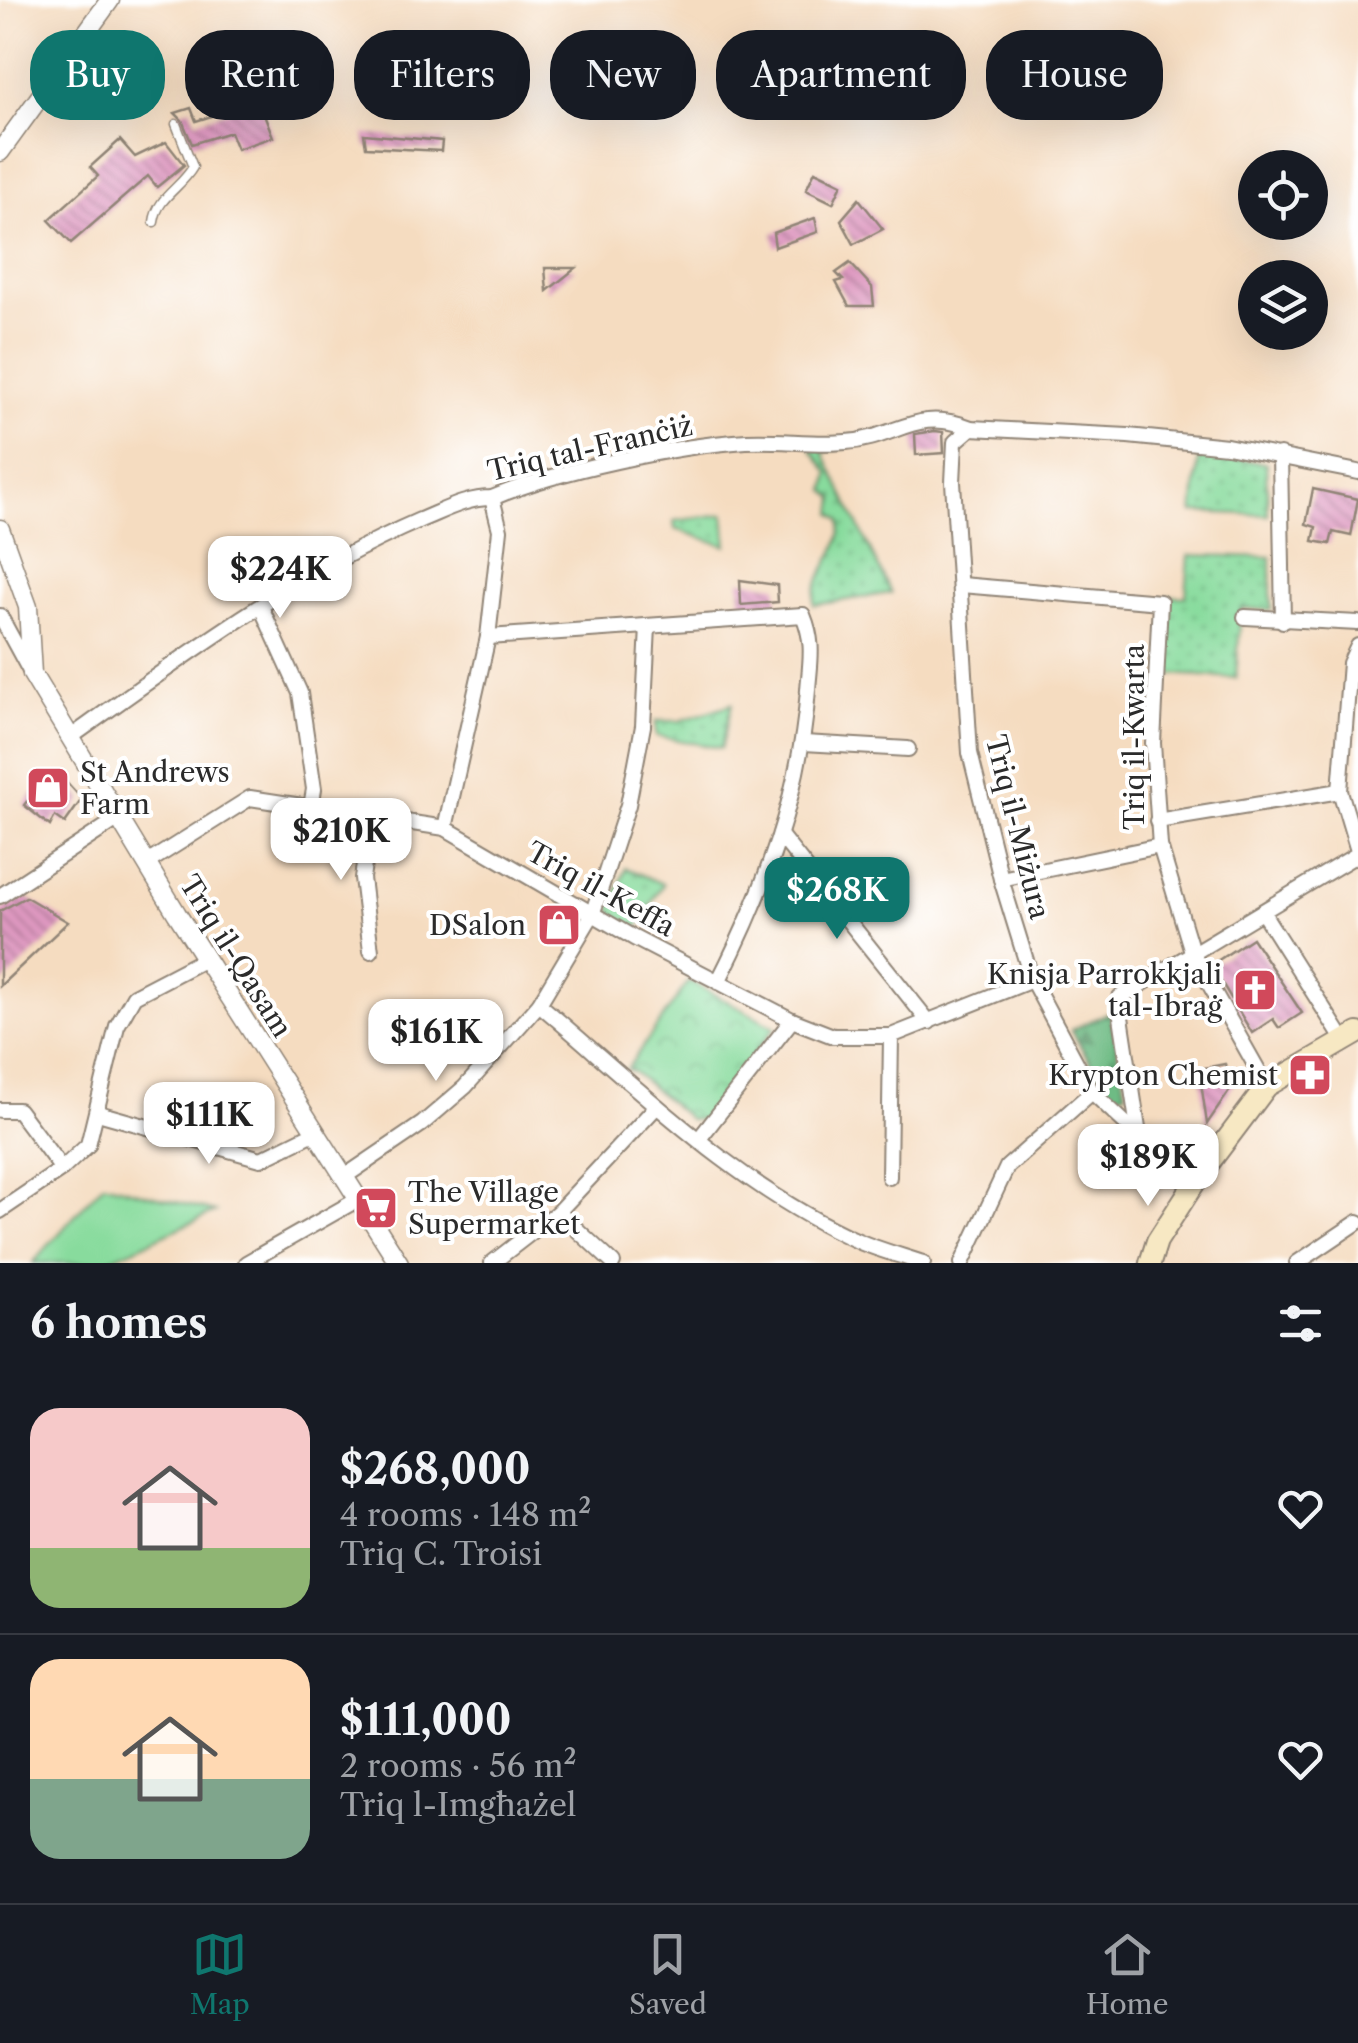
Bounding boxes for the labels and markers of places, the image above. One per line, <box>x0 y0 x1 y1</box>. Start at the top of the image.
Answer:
pin: $224K <box>210 536 350 621</box>
place label: St Andrews Farm <box>80 755 230 821</box>
shop icon: St Andrews Farm <box>25 765 71 811</box>
pin: $210K <box>271 798 411 883</box>
pin: $268K <box>767 857 907 942</box>
shop icon: DSalon <box>536 902 582 948</box>
place label: DSalon <box>429 908 526 942</box>
place label: Knisja Parrokkjali tal-Ibraġ <box>987 957 1222 1023</box>
church icon: Knisja Parrokkjali tal-Ibraġ <box>1232 967 1278 1013</box>
pin: $161K <box>366 999 506 1084</box>
pharmacy icon: Krypton Chemist <box>1287 1052 1333 1098</box>
place label: Krypton Chemist <box>1048 1058 1278 1092</box>
pin: $111K <box>139 1082 279 1167</box>
pin: $189K <box>1078 1124 1218 1209</box>
place label: The Village Supermarket <box>408 1175 580 1241</box>
supermarket icon: The Village Supermarket <box>353 1185 399 1231</box>

